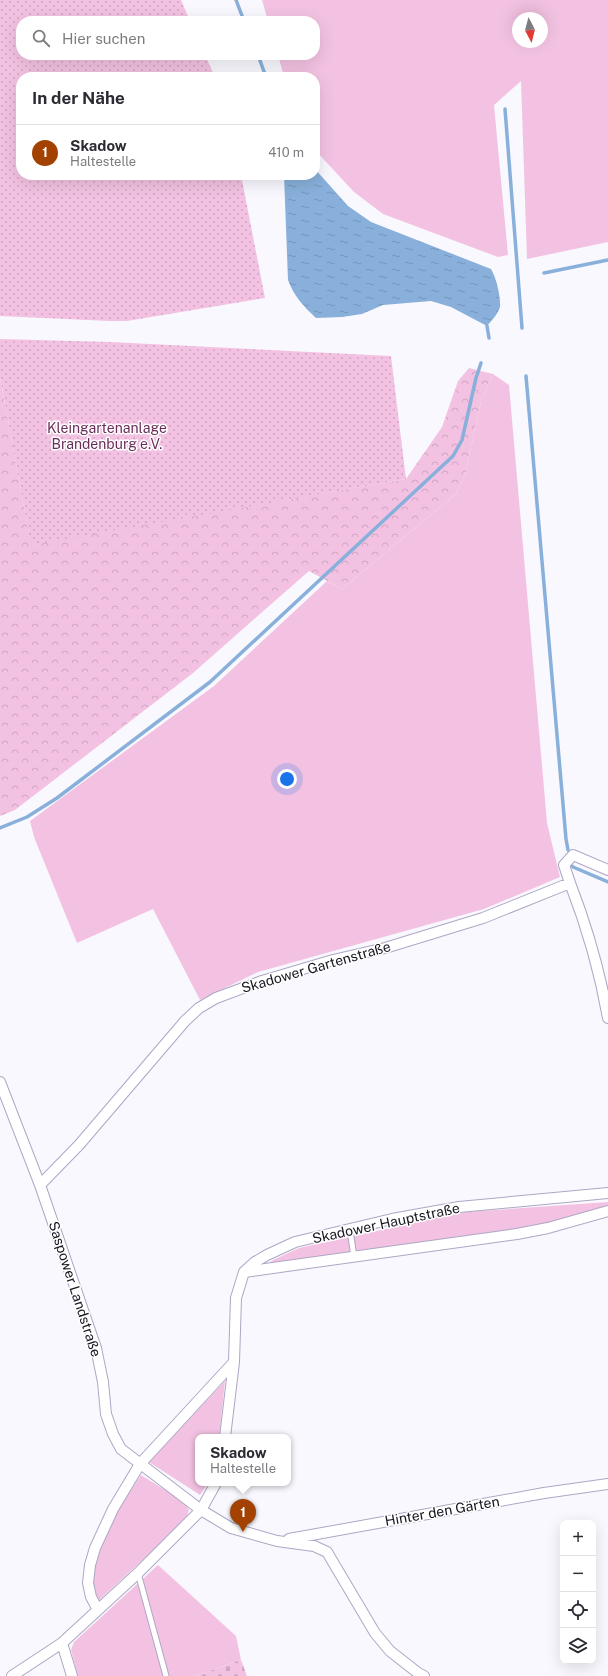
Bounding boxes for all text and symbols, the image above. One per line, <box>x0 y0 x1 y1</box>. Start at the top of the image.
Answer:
north arrow <box>512 12 548 48</box>
search box <box>16 16 320 60</box>
icon: search <box>30 27 52 49</box>
text: Hier suchen <box>62 30 145 47</box>
text: In der Nähe <box>32 88 125 108</box>
text: Skadow <box>70 137 127 154</box>
text: 1 <box>42 145 48 160</box>
text: 410 m <box>268 145 304 160</box>
text: Haltestelle <box>70 154 136 169</box>
park label: Kleingartenanlage Brandenburg e.V. <box>47 420 167 452</box>
your location <box>277 769 297 789</box>
street label: Skadower Gartenstraße <box>240 938 393 996</box>
street label: Skadower Hauptstraße <box>311 1200 461 1246</box>
street label: Saspower Landstraße <box>46 1219 104 1359</box>
popup <box>195 1434 291 1486</box>
text: Skadow <box>210 1444 267 1461</box>
text: Haltestelle <box>210 1461 276 1476</box>
street label: Hinter den Gärten <box>383 1493 501 1529</box>
pin: 1 <box>230 1499 256 1532</box>
map controls <box>560 1520 596 1664</box>
button: + <box>560 1520 596 1556</box>
button: − <box>560 1556 596 1592</box>
button: locate <box>560 1592 596 1628</box>
button: layers <box>560 1628 596 1664</box>

